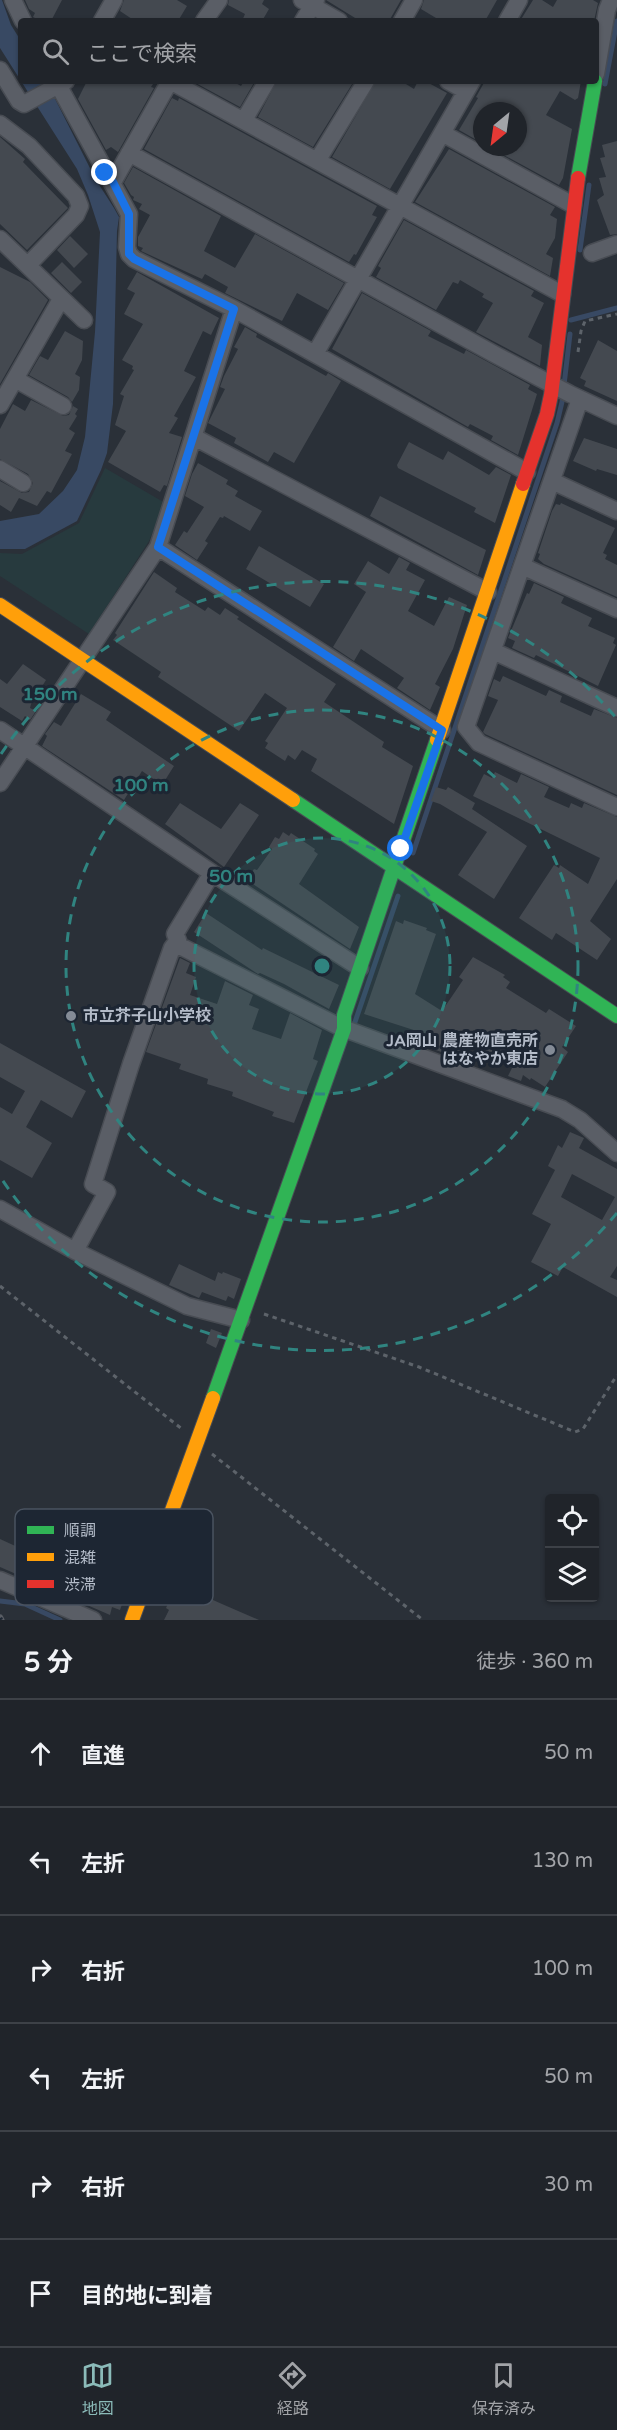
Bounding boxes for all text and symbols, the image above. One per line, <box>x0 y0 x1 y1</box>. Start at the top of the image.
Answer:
search box <box>18 18 599 84</box>
icon: search <box>39 35 72 68</box>
text: ここで検索 <box>87 41 197 67</box>
north arrow <box>473 102 527 156</box>
route end <box>91 159 117 185</box>
text: 150 m <box>22 683 78 705</box>
text: 100 m <box>113 774 169 796</box>
route start <box>387 835 413 861</box>
text: 50 m <box>209 865 253 887</box>
centre of rings <box>312 956 332 976</box>
place label: 市立芥子山小学校 <box>83 1006 211 1026</box>
marker: 市立芥子山小学校 <box>64 1009 78 1023</box>
place label: JA岡山 農産物直売所 はなやか東店 <box>385 1031 538 1069</box>
marker: JA岡山 農産物直売所 はなやか東店 <box>543 1043 557 1057</box>
map controls <box>545 1494 599 1602</box>
button: locate <box>545 1494 599 1548</box>
legend <box>15 1509 213 1605</box>
text: 順調 <box>64 1521 96 1541</box>
text: 混雑 <box>64 1548 96 1568</box>
button: layers <box>545 1548 599 1602</box>
text: 渋滞 <box>64 1575 96 1595</box>
text: 5 分 <box>24 1647 73 1678</box>
text: 徒歩 · 360 m <box>476 1650 593 1674</box>
icon: ahead <box>24 1737 57 1770</box>
text: 50 m <box>544 1741 593 1765</box>
text: 直進 <box>81 1743 125 1769</box>
icon: left <box>24 1845 57 1878</box>
text: 130 m <box>532 1849 593 1873</box>
text: 左折 <box>81 1851 125 1877</box>
icon: right <box>24 1953 57 1986</box>
text: 100 m <box>532 1957 593 1981</box>
text: 右折 <box>81 1959 125 1985</box>
icon: left <box>24 2061 57 2094</box>
text: 50 m <box>544 2065 593 2089</box>
text: 左折 <box>81 2067 125 2093</box>
icon: right <box>24 2169 57 2202</box>
text: 30 m <box>544 2173 593 2197</box>
text: 右折 <box>81 2175 125 2201</box>
icon: arrive <box>24 2277 57 2310</box>
text: 目的地に到着 <box>81 2283 213 2309</box>
tab: 地図 <box>81 2359 114 2419</box>
tab: 経路 <box>276 2359 309 2419</box>
tab: 保存済み <box>472 2359 536 2419</box>

